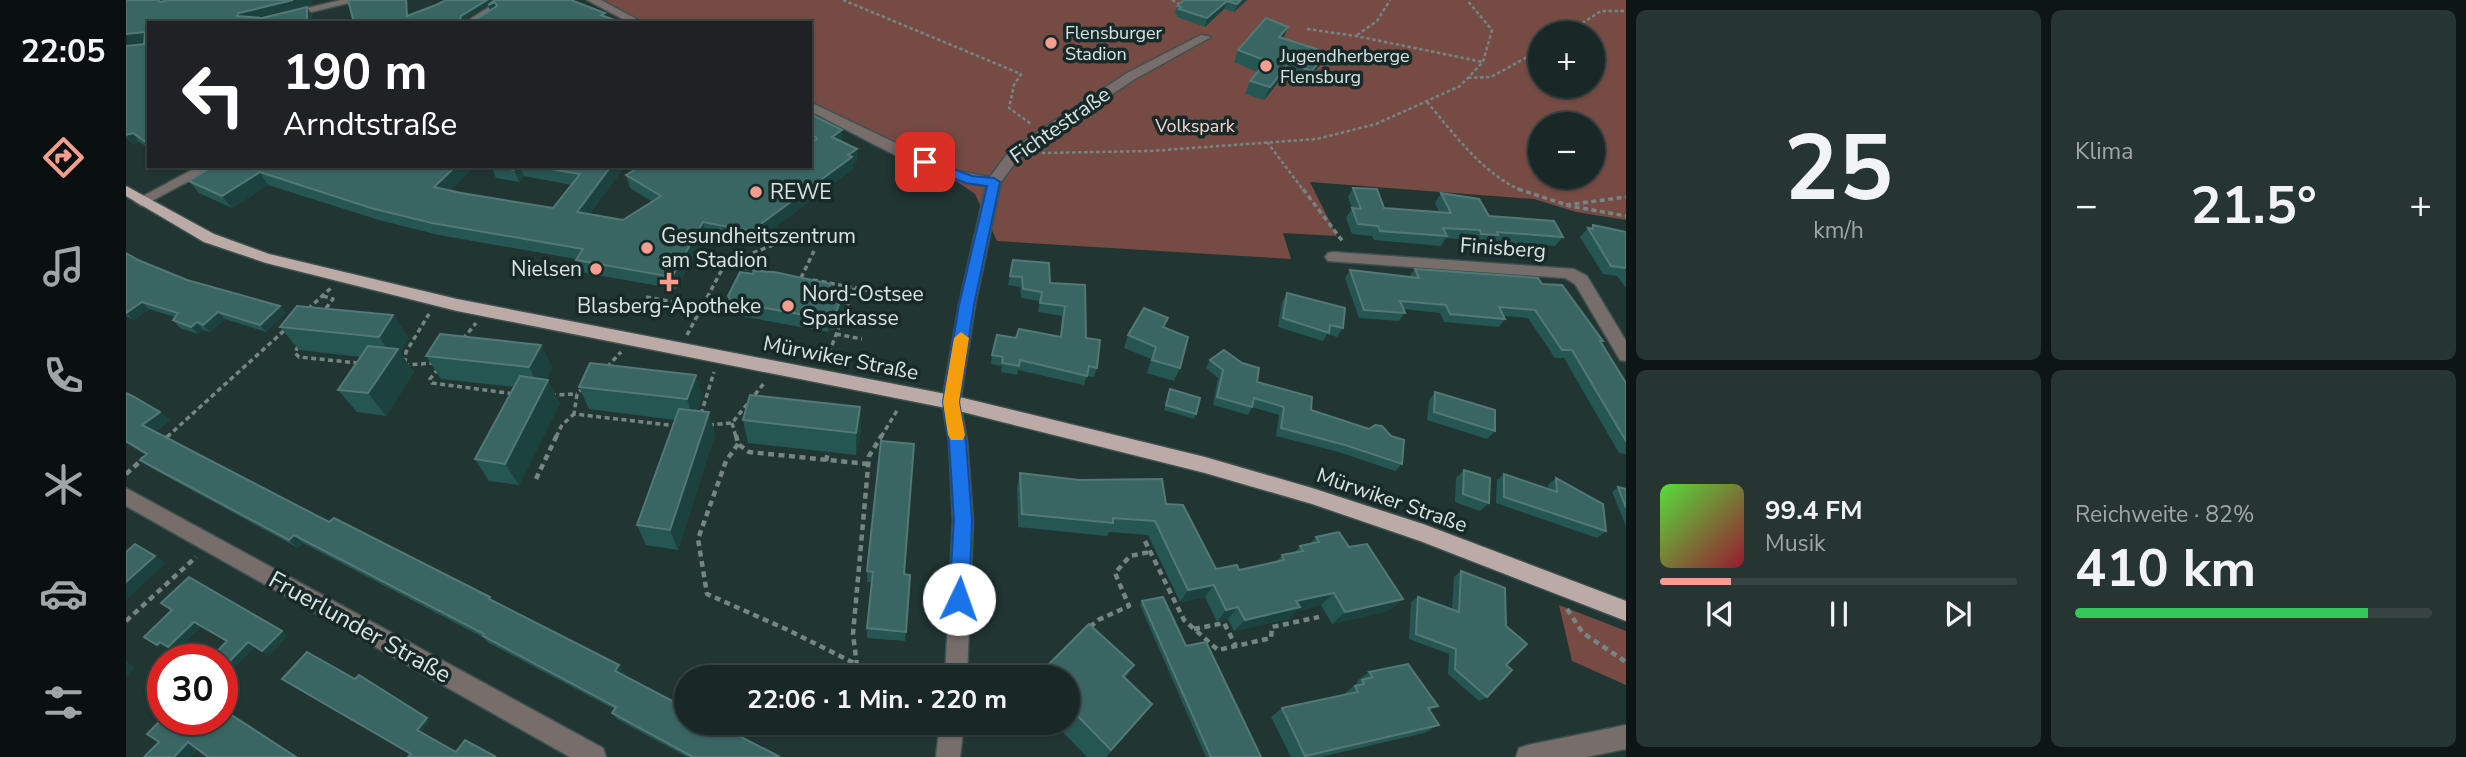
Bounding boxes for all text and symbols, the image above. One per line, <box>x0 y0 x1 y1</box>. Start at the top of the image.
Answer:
place label: Flensburger Stadion <box>1065 21 1163 66</box>
map controls <box>1528 21 1605 189</box>
button: + <box>1528 21 1605 98</box>
text: 22:05 <box>21 30 105 73</box>
marker: Flensburger Stadion <box>1043 35 1059 51</box>
text: 190 m <box>283 39 427 106</box>
place label: Jugendherberge Flensburg <box>1279 44 1410 89</box>
icon: left <box>168 49 259 140</box>
marker: Jugendherberge Flensburg <box>1258 58 1274 74</box>
street label: Fichtestraße <box>1004 80 1116 170</box>
text: Arndtstraße <box>283 103 457 146</box>
text: 25 <box>1784 107 1893 231</box>
button: − <box>1528 112 1605 189</box>
park label: Volkspark <box>1154 114 1236 138</box>
pin <box>895 132 955 192</box>
icon: directions <box>39 133 88 182</box>
text: Klima <box>2075 136 2133 167</box>
icon: arrive <box>906 143 944 181</box>
text: 21.5° <box>2190 170 2317 241</box>
place label: REWE <box>770 178 832 206</box>
text: − <box>2075 180 2098 231</box>
text: + <box>2409 180 2432 231</box>
marker: REWE <box>748 184 764 200</box>
text: km/h <box>1813 215 1864 246</box>
place label: Gesundheitszentrum am Stadion <box>661 222 856 274</box>
street label: Finisberg <box>1459 231 1547 265</box>
marker: Gesundheitszentrum am Stadion <box>639 240 655 256</box>
icon: music <box>39 242 88 291</box>
place label: Nielsen <box>511 255 582 283</box>
marker: Nielsen <box>588 261 604 277</box>
marker: Blasberg-Apotheke <box>661 274 677 290</box>
place label: Nord-Ostsee Sparkasse <box>802 280 924 332</box>
place label: Blasberg-Apotheke <box>577 292 761 320</box>
marker: Nord-Ostsee Sparkasse <box>780 298 796 314</box>
street label: Mürwiker Straße <box>761 329 921 387</box>
icon: phone <box>39 351 88 400</box>
icon: climate <box>39 460 88 509</box>
street label: Mürwiker Straße <box>1313 461 1471 539</box>
text: 99.4 FM <box>1765 493 1862 528</box>
text: Reichweite · 82% <box>2075 499 2254 530</box>
text: Musik <box>1765 528 1825 559</box>
text: 410 km <box>2075 533 2256 604</box>
position arrow <box>922 562 996 636</box>
street label: Fruerlunder Straße <box>263 564 457 690</box>
icon: car <box>39 569 88 618</box>
icon: previous <box>1701 595 1739 633</box>
icon: pause <box>1820 595 1858 633</box>
icon: next <box>1939 595 1977 633</box>
speed limit sign: 30 <box>147 644 238 735</box>
icon: filters <box>39 678 88 727</box>
text: 22:06 · 1 Min. · 220 m <box>747 682 1007 717</box>

